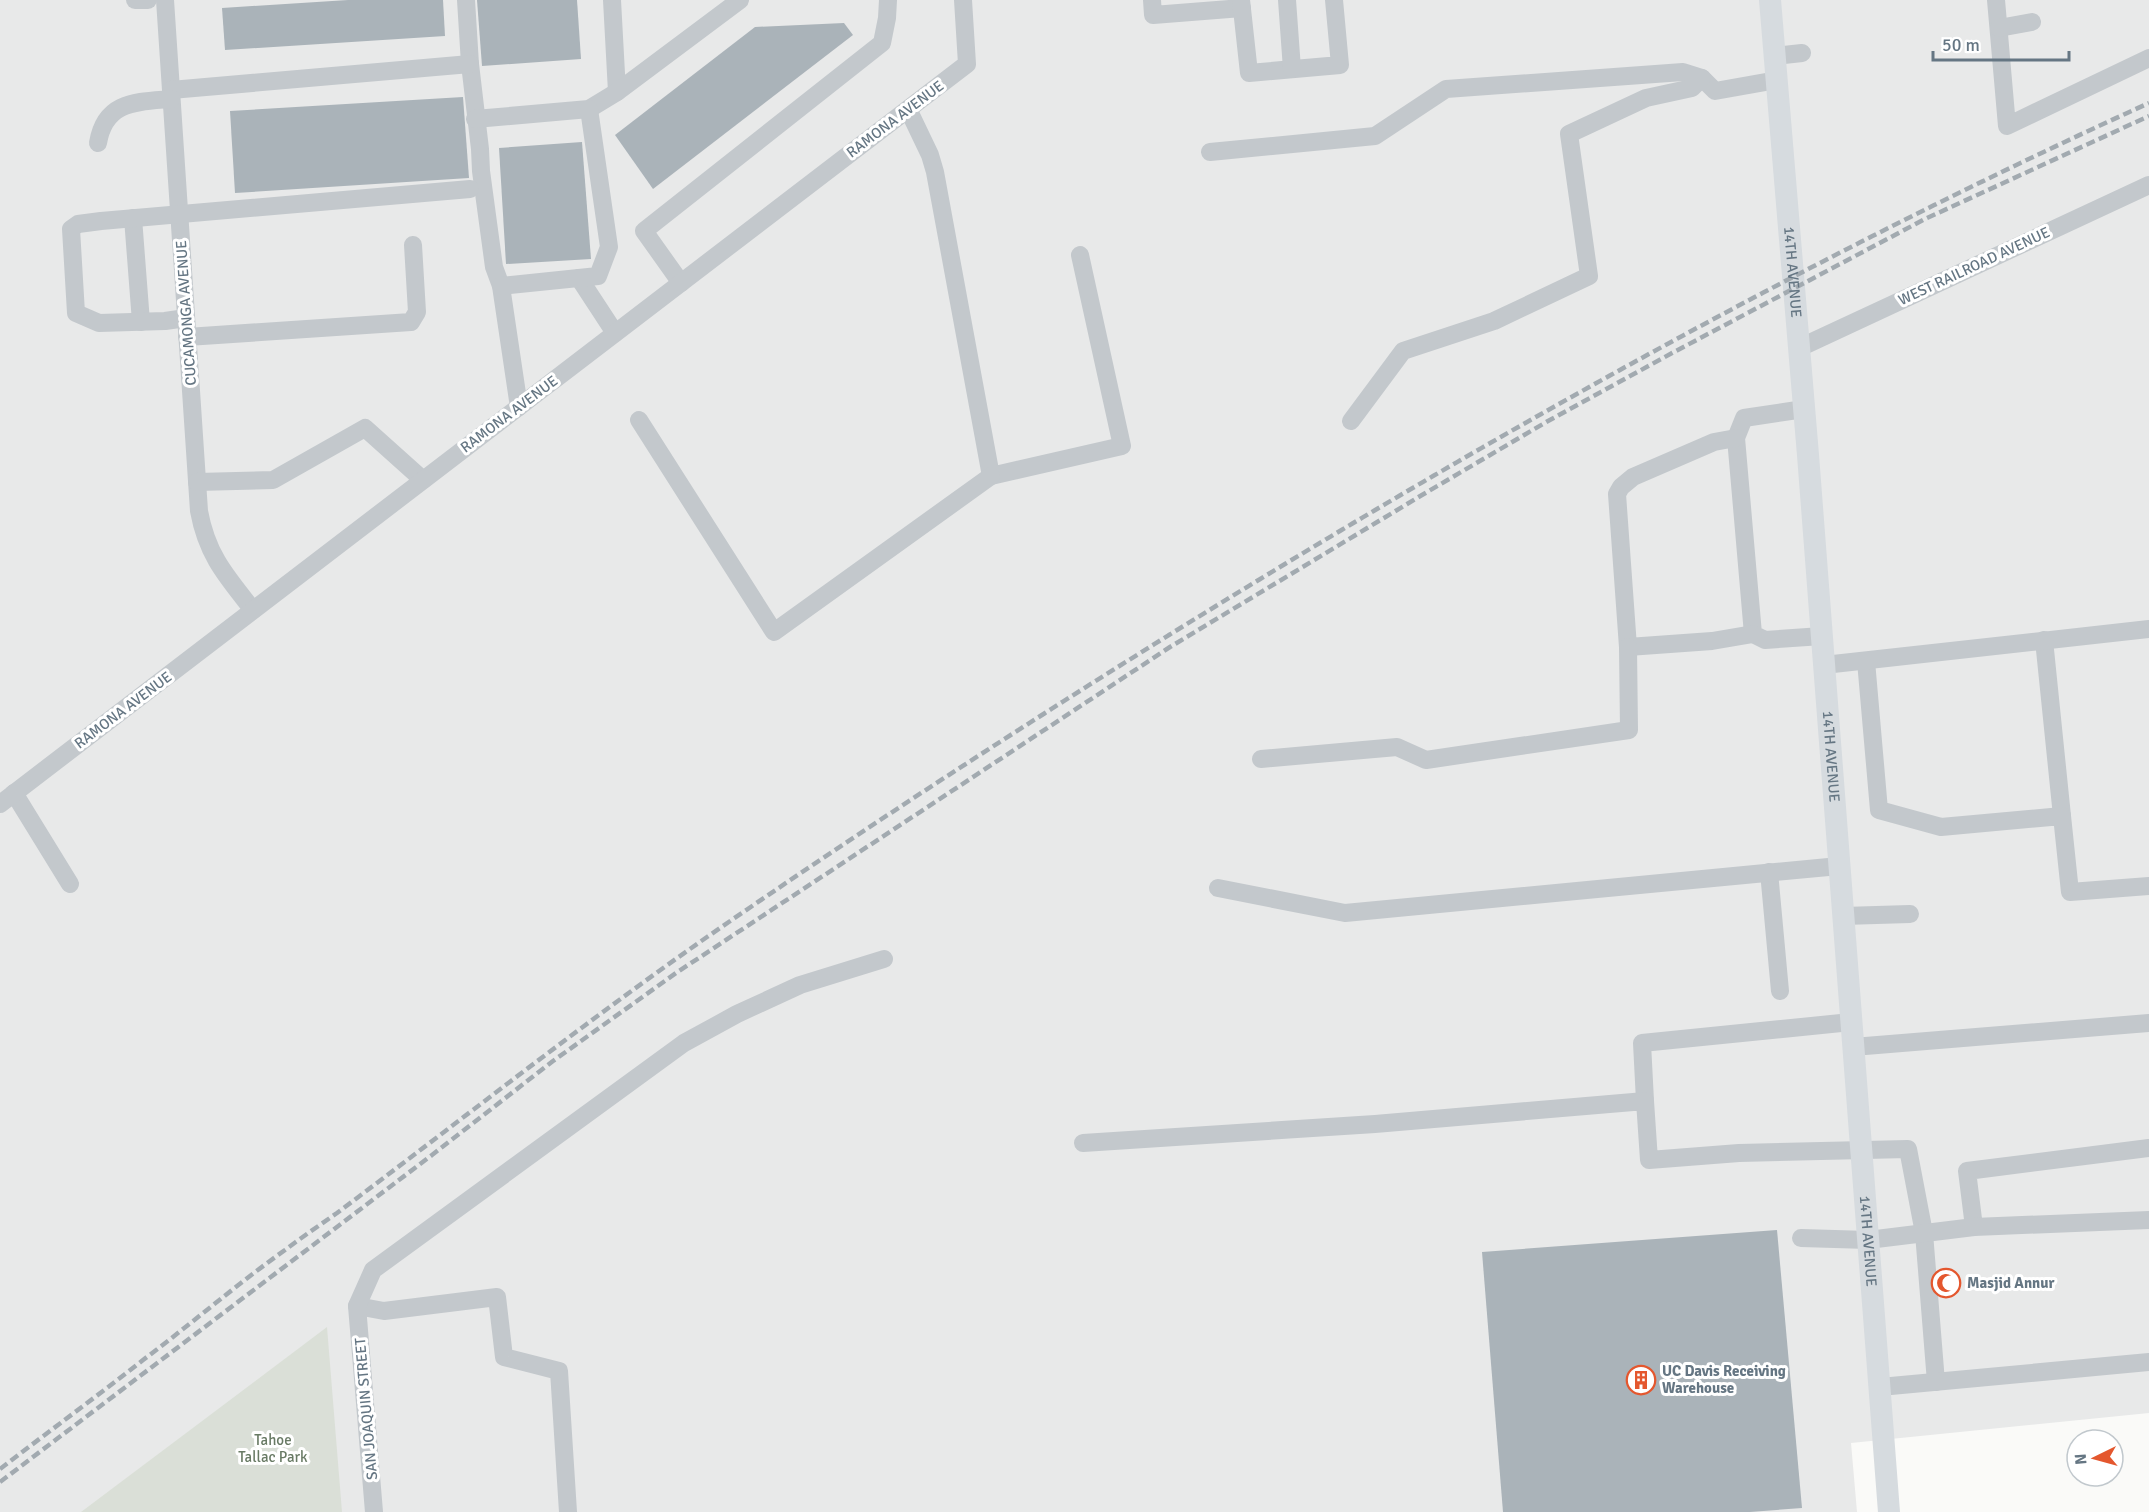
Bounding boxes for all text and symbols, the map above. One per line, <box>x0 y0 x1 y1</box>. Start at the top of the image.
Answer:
scale bar <box>1933 24 2070 62</box>
text: 50 m <box>1942 34 1980 56</box>
street label: RAMONA AVENUE <box>843 77 947 161</box>
street label: WEST RAILROAD AVENUE <box>1895 223 2053 309</box>
street label: 14TH AVENUE <box>1780 226 1805 318</box>
street label: CUCAMONGA AVENUE <box>172 240 200 386</box>
street label: RAMONA AVENUE <box>457 372 561 456</box>
street label: RAMONA AVENUE <box>71 668 175 752</box>
street label: 14TH AVENUE <box>1819 710 1844 803</box>
street label: 14TH AVENUE <box>1856 1195 1881 1287</box>
mosque icon: Masjid Annur <box>1930 1267 1962 1299</box>
place label: Masjid Annur <box>1967 1274 2055 1292</box>
street label: SAN JOAQUIN STREET <box>351 1337 381 1481</box>
place label: UC Davis Receiving Warehouse <box>1662 1362 1786 1397</box>
building icon: UC Davis Receiving Warehouse <box>1625 1364 1657 1396</box>
north arrow <box>2065 1428 2125 1488</box>
park label: Tahoe Tallac Park <box>238 1431 308 1466</box>
text: N <box>2071 1453 2092 1466</box>

